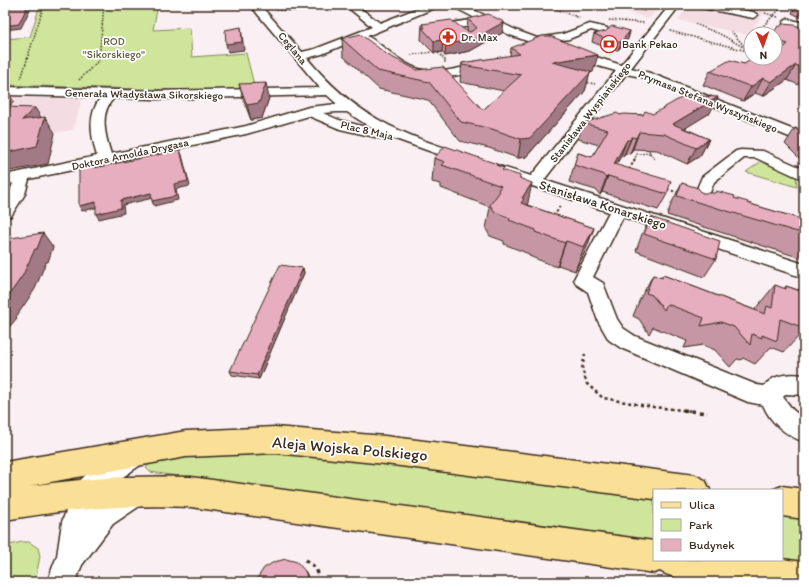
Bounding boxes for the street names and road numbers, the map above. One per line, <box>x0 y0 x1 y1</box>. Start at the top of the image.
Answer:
street label: Ceglana <box>275 29 310 67</box>
street label: Stanisława Wyspiańskiego <box>547 59 634 165</box>
street label: Prymasa Stefana Wyszyńskiego <box>636 68 780 136</box>
street label: Generała Władysława Sikorskiego <box>65 87 224 102</box>
street label: Plac 8 Maja <box>339 118 395 143</box>
street label: Doktora Arnolda Drygasa <box>70 136 190 173</box>
street label: Stanisława Konarskiego <box>537 177 669 232</box>
street label: Aleja Wojska Polskiego <box>271 432 428 465</box>

